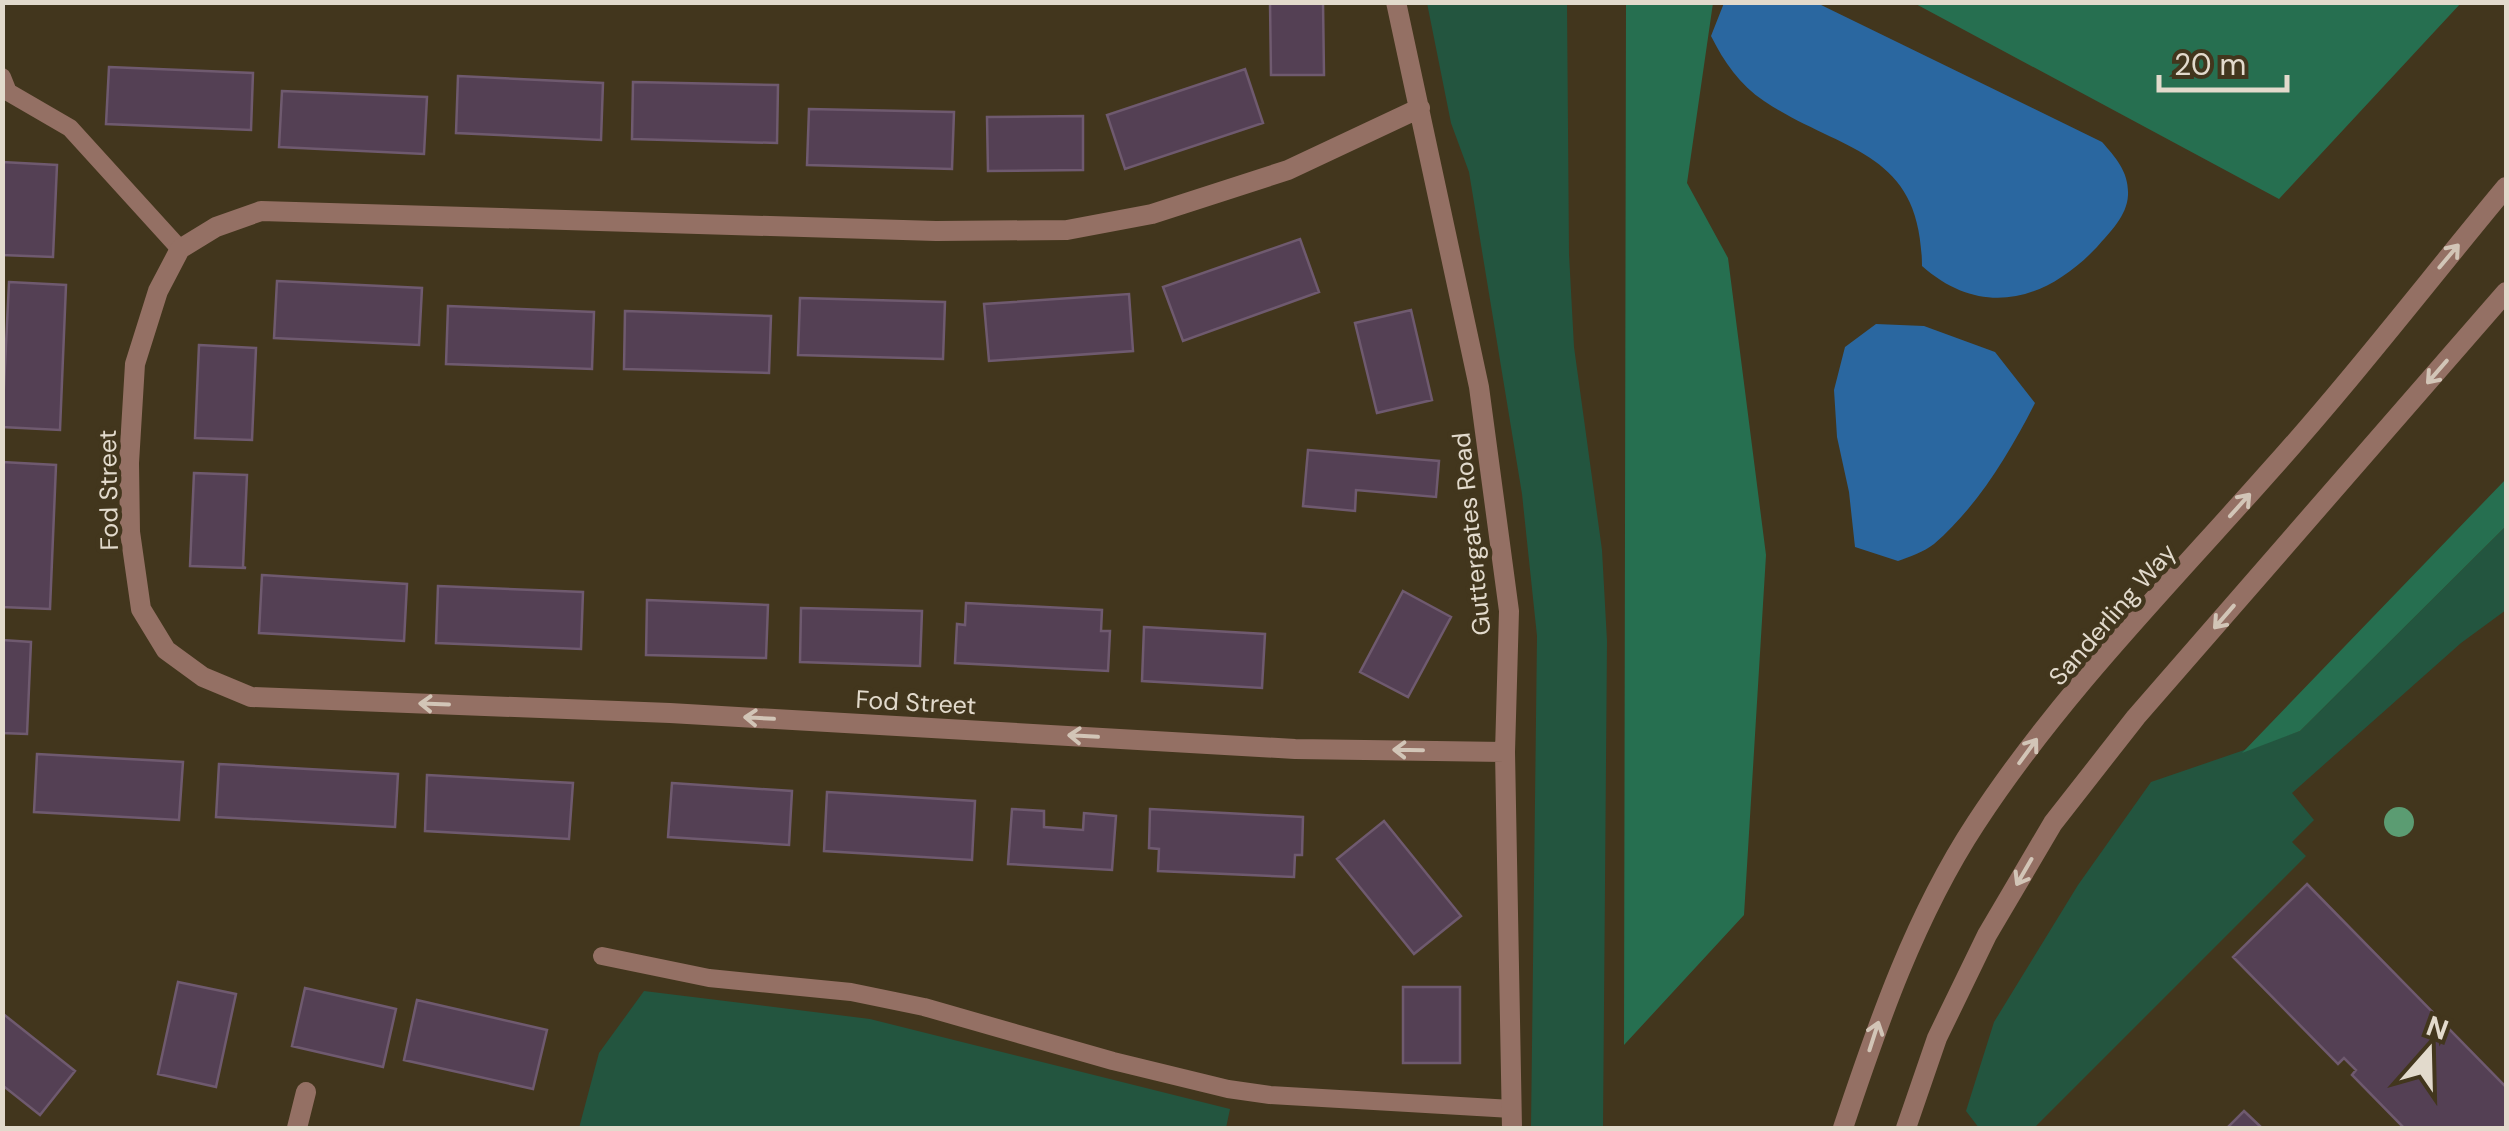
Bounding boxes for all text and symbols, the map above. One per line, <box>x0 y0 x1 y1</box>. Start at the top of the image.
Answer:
scale bar <box>2159 30 2286 92</box>
text: 20 m <box>2174 45 2246 84</box>
one-way arrow <box>2438 244 2460 270</box>
one-way arrow <box>2425 359 2448 384</box>
street label: Fod Street <box>91 429 126 551</box>
street label: Guttergates Road <box>1444 431 1499 637</box>
one-way arrow <box>2228 493 2251 518</box>
street label: Sanderling Way <box>2041 536 2183 692</box>
one-way arrow <box>2213 604 2235 630</box>
street label: Fod Street <box>855 683 977 722</box>
one-way arrow <box>419 694 451 713</box>
one-way arrow <box>743 708 775 727</box>
one-way arrow <box>1068 726 1100 745</box>
one-way arrow <box>2017 738 2038 766</box>
one-way arrow <box>1392 741 1424 760</box>
one-way arrow <box>2013 857 2033 887</box>
north arrow <box>2379 1001 2479 1101</box>
text: N <box>2421 1007 2453 1049</box>
one-way arrow <box>1867 1021 1885 1052</box>

